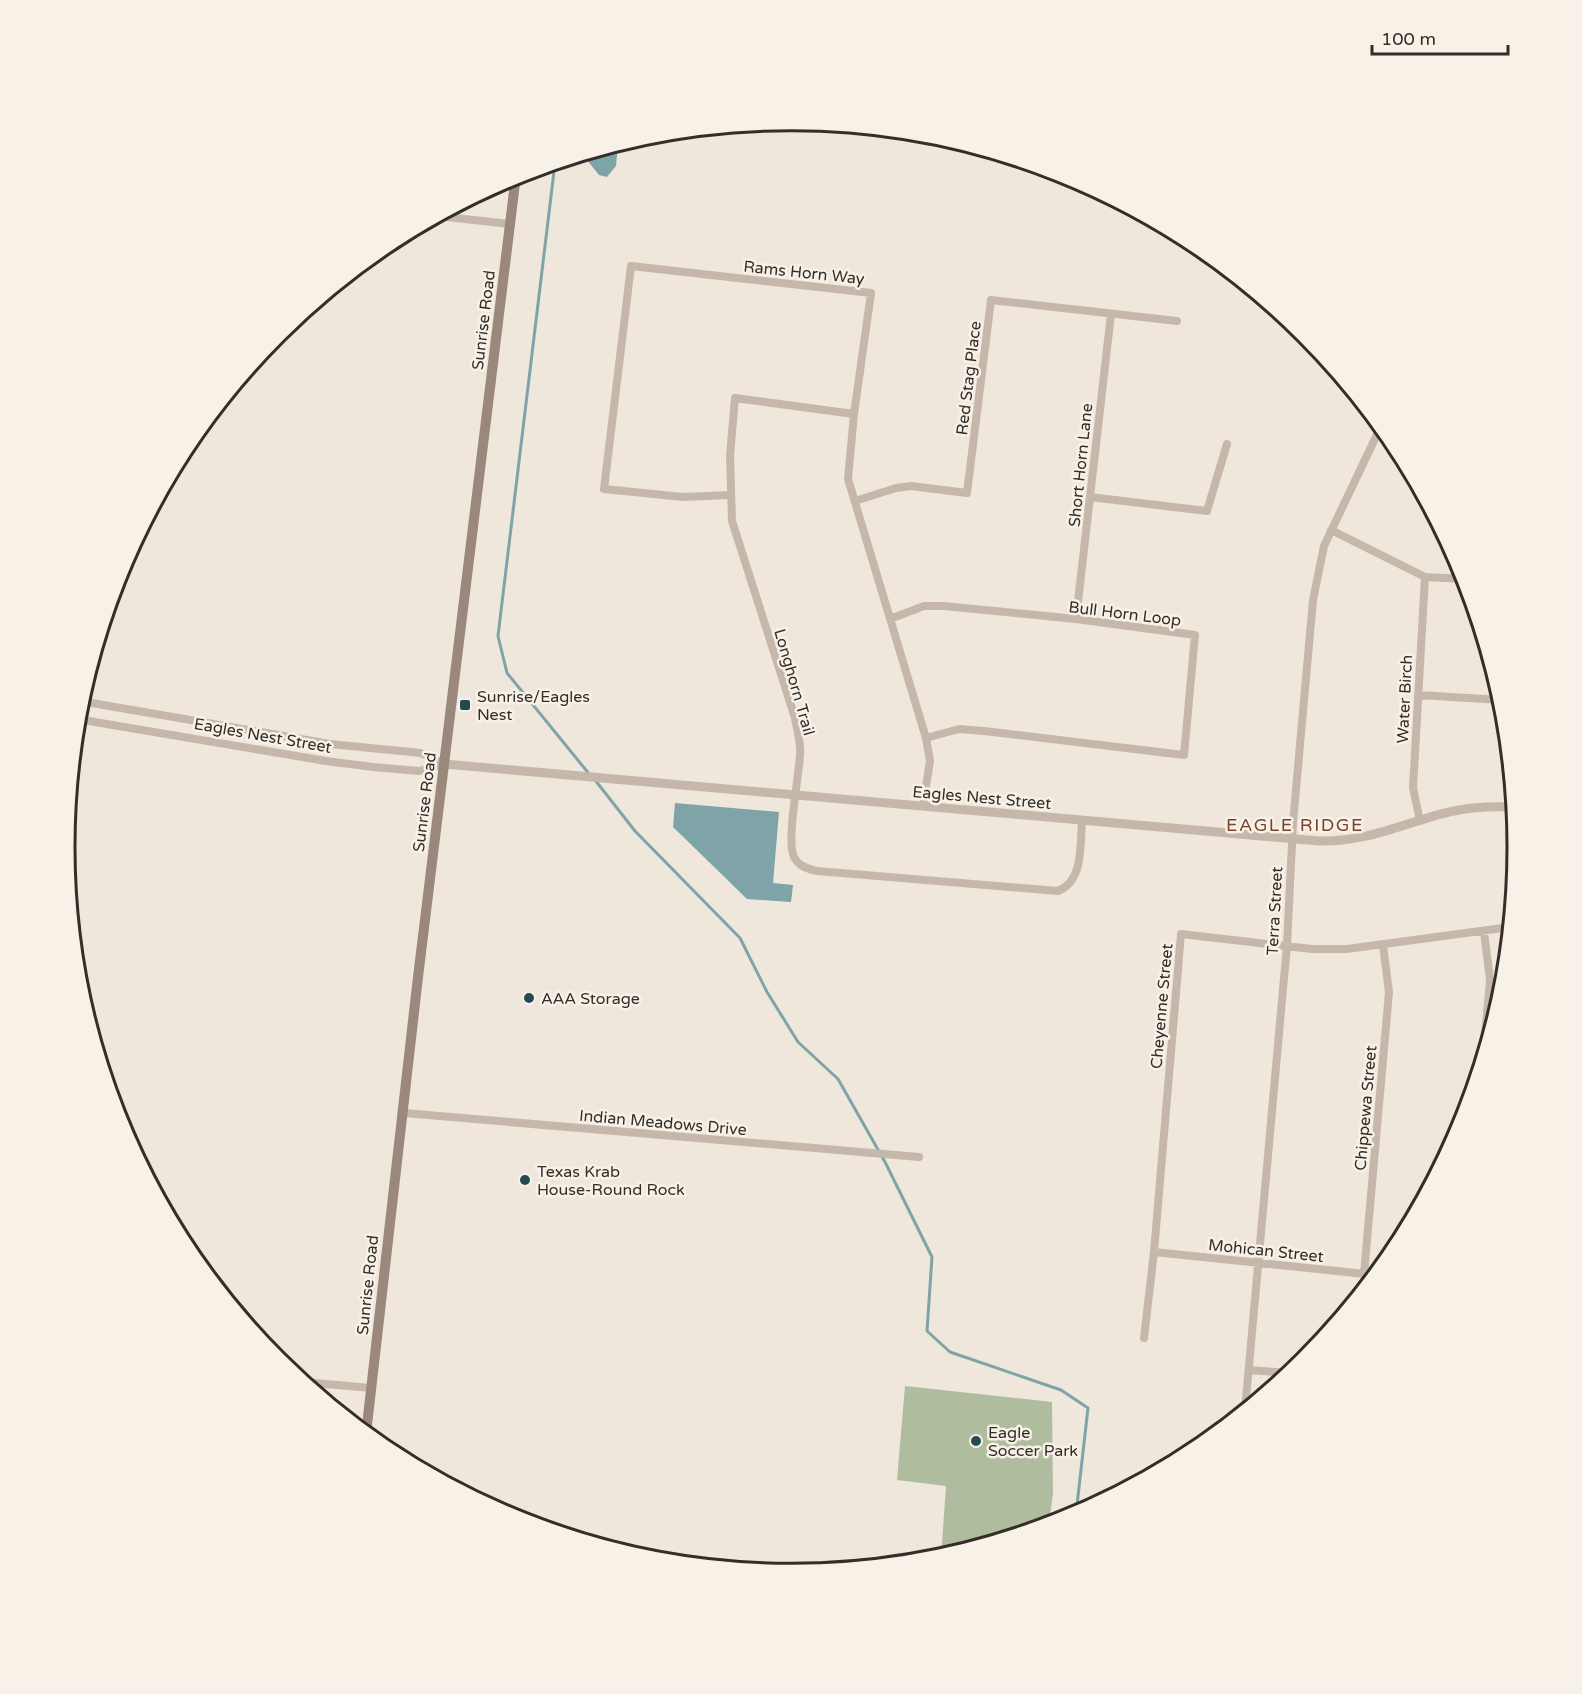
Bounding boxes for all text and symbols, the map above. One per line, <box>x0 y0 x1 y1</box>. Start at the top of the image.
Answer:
scale bar <box>1372 18 1508 56</box>
text: 100 m <box>1381 28 1436 50</box>
street label: Rams Horn Way <box>742 257 866 289</box>
street label: Sunrise Road <box>468 269 500 371</box>
street label: Red Stag Place <box>952 320 986 436</box>
street label: Short Horn Lane <box>1065 402 1097 528</box>
street label: Bull Horn Loop <box>1067 597 1182 631</box>
street label: Longhorn Trail <box>769 627 819 738</box>
street label: Water Birch <box>1393 654 1417 744</box>
place label: Sunrise/Eagles Nest <box>477 687 590 725</box>
marker: Sunrise/Eagles Nest <box>458 698 472 712</box>
street label: Eagles Nest Street <box>192 714 333 758</box>
street label: Sunrise Road <box>409 751 441 853</box>
street label: Eagles Nest Street <box>912 782 1052 814</box>
district label: EAGLE RIDGE <box>1226 814 1364 836</box>
street label: Terra Street <box>1263 866 1287 956</box>
street label: Cheyenne Street <box>1147 943 1177 1070</box>
place label: AAA Storage <box>541 989 640 1009</box>
marker: AAA Storage <box>522 991 536 1005</box>
street label: Chippewa Street <box>1351 1045 1381 1171</box>
street label: Indian Meadows Drive <box>578 1106 747 1140</box>
place label: Texas Krab House-Round Rock <box>537 1162 685 1200</box>
marker: Texas Krab House-Round Rock <box>518 1173 532 1187</box>
street label: Sunrise Road <box>353 1234 383 1336</box>
street label: Mohican Street <box>1207 1235 1325 1267</box>
place label: Eagle Soccer Park <box>988 1423 1078 1461</box>
marker: Eagle Soccer Park <box>969 1434 983 1448</box>

